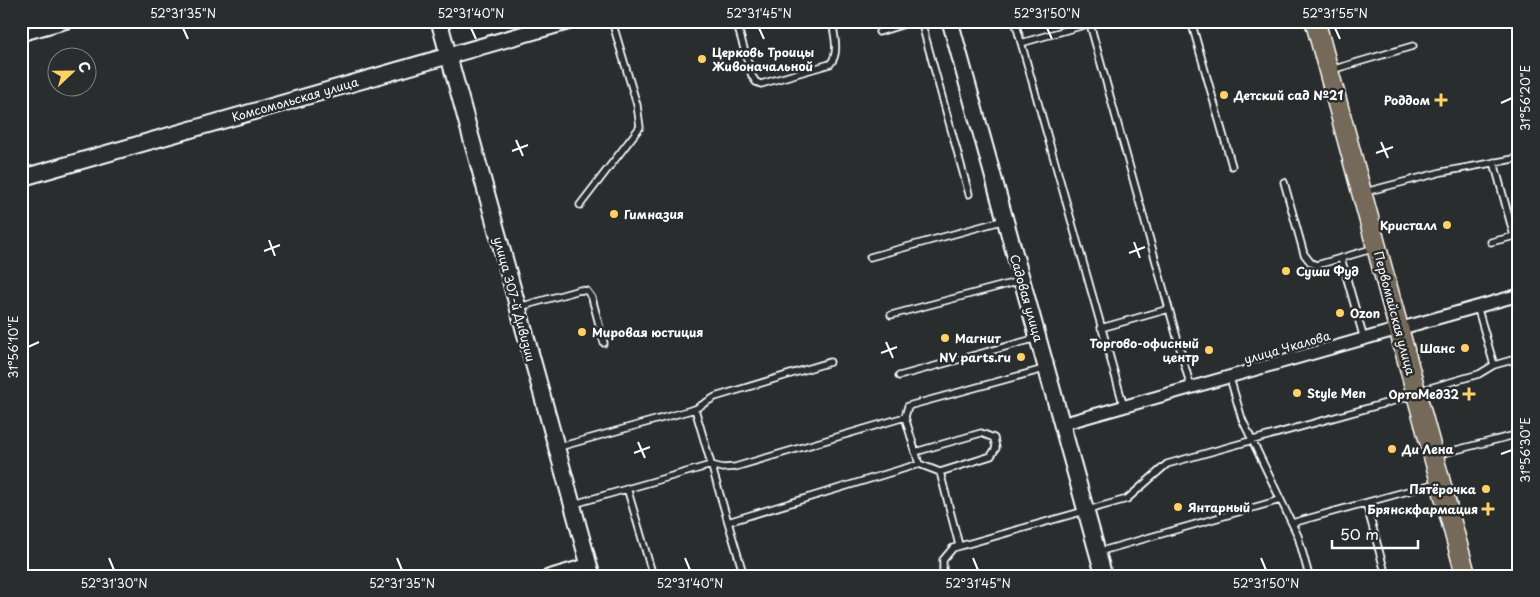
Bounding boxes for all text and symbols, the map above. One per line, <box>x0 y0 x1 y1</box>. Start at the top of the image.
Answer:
text: 52°31'35"N <box>150 4 216 22</box>
text: 52°31'40"N <box>437 4 505 22</box>
text: 52°31'45"N <box>726 4 792 22</box>
text: 52°31'50"N <box>1014 4 1080 22</box>
text: 52°31'55"N <box>1302 4 1368 22</box>
place label: Церковь Троицы Живоначальной <box>712 43 814 75</box>
north arrow <box>48 48 98 98</box>
marker: Церковь Троицы Живоначальной <box>696 53 708 65</box>
text: С <box>73 58 96 76</box>
text: 31°56'20"E <box>1516 65 1534 131</box>
street label: Комсомольская улица <box>230 72 361 126</box>
place label: Детский сад №21 <box>1233 86 1343 104</box>
marker: Детский сад №21 <box>1218 89 1230 101</box>
place label: Роддом <box>1384 91 1430 109</box>
marker: Роддом <box>1434 93 1448 107</box>
place label: Гимназия <box>624 205 684 223</box>
marker: Гимназия <box>608 208 620 220</box>
place label: Кристалл <box>1380 216 1437 234</box>
marker: Кристалл <box>1441 219 1453 231</box>
street label: улица 307-й Дивизии <box>490 235 540 363</box>
street label: Первомайская улица <box>1370 249 1420 377</box>
street label: Садовая улица <box>1006 252 1048 344</box>
place label: Суши Фуд <box>1296 262 1359 280</box>
marker: Суши Фуд <box>1280 265 1292 277</box>
place label: Ozon <box>1350 304 1380 322</box>
marker: Ozon <box>1334 307 1346 319</box>
text: 31°56'10"E <box>4 316 22 379</box>
place label: Мировая юстиция <box>592 323 703 341</box>
marker: Мировая юстиция <box>576 326 588 338</box>
street label: улица Чкалова <box>1242 326 1333 368</box>
place label: Магнит <box>955 329 1001 347</box>
marker: Магнит <box>939 332 951 344</box>
place label: Торгово-офисный центр <box>1090 334 1199 366</box>
place label: Шанс <box>1420 339 1455 357</box>
marker: Шанс <box>1459 342 1471 354</box>
marker: Торгово-офисный центр <box>1203 344 1215 356</box>
place label: NV parts.ru <box>939 348 1011 366</box>
marker: NV parts.ru <box>1015 351 1027 363</box>
place label: Style Men <box>1307 384 1366 402</box>
place label: ОртоМед32 <box>1389 385 1460 403</box>
marker: Style Men <box>1291 387 1303 399</box>
marker: ОртоМед32 <box>1463 388 1475 400</box>
text: 31°56'30"E <box>1516 417 1534 483</box>
place label: Ди Лена <box>1401 440 1454 458</box>
marker: Ди Лена <box>1386 443 1398 455</box>
place label: Пятёрочка <box>1409 480 1477 498</box>
marker: Пятёрочка <box>1480 483 1492 495</box>
place label: Янтарный <box>1188 498 1250 516</box>
place label: Брянскфармация <box>1368 500 1478 518</box>
marker: Янтарный <box>1172 501 1184 513</box>
marker: Брянскфармация <box>1482 503 1494 515</box>
scale bar <box>1332 517 1419 549</box>
text: 50 m <box>1340 522 1379 545</box>
text: 52°31'30"N <box>80 574 148 592</box>
text: 52°31'35"N <box>369 574 435 592</box>
text: 52°31'40"N <box>656 574 724 592</box>
text: 52°31'45"N <box>945 574 1011 592</box>
text: 52°31'50"N <box>1233 574 1299 592</box>

